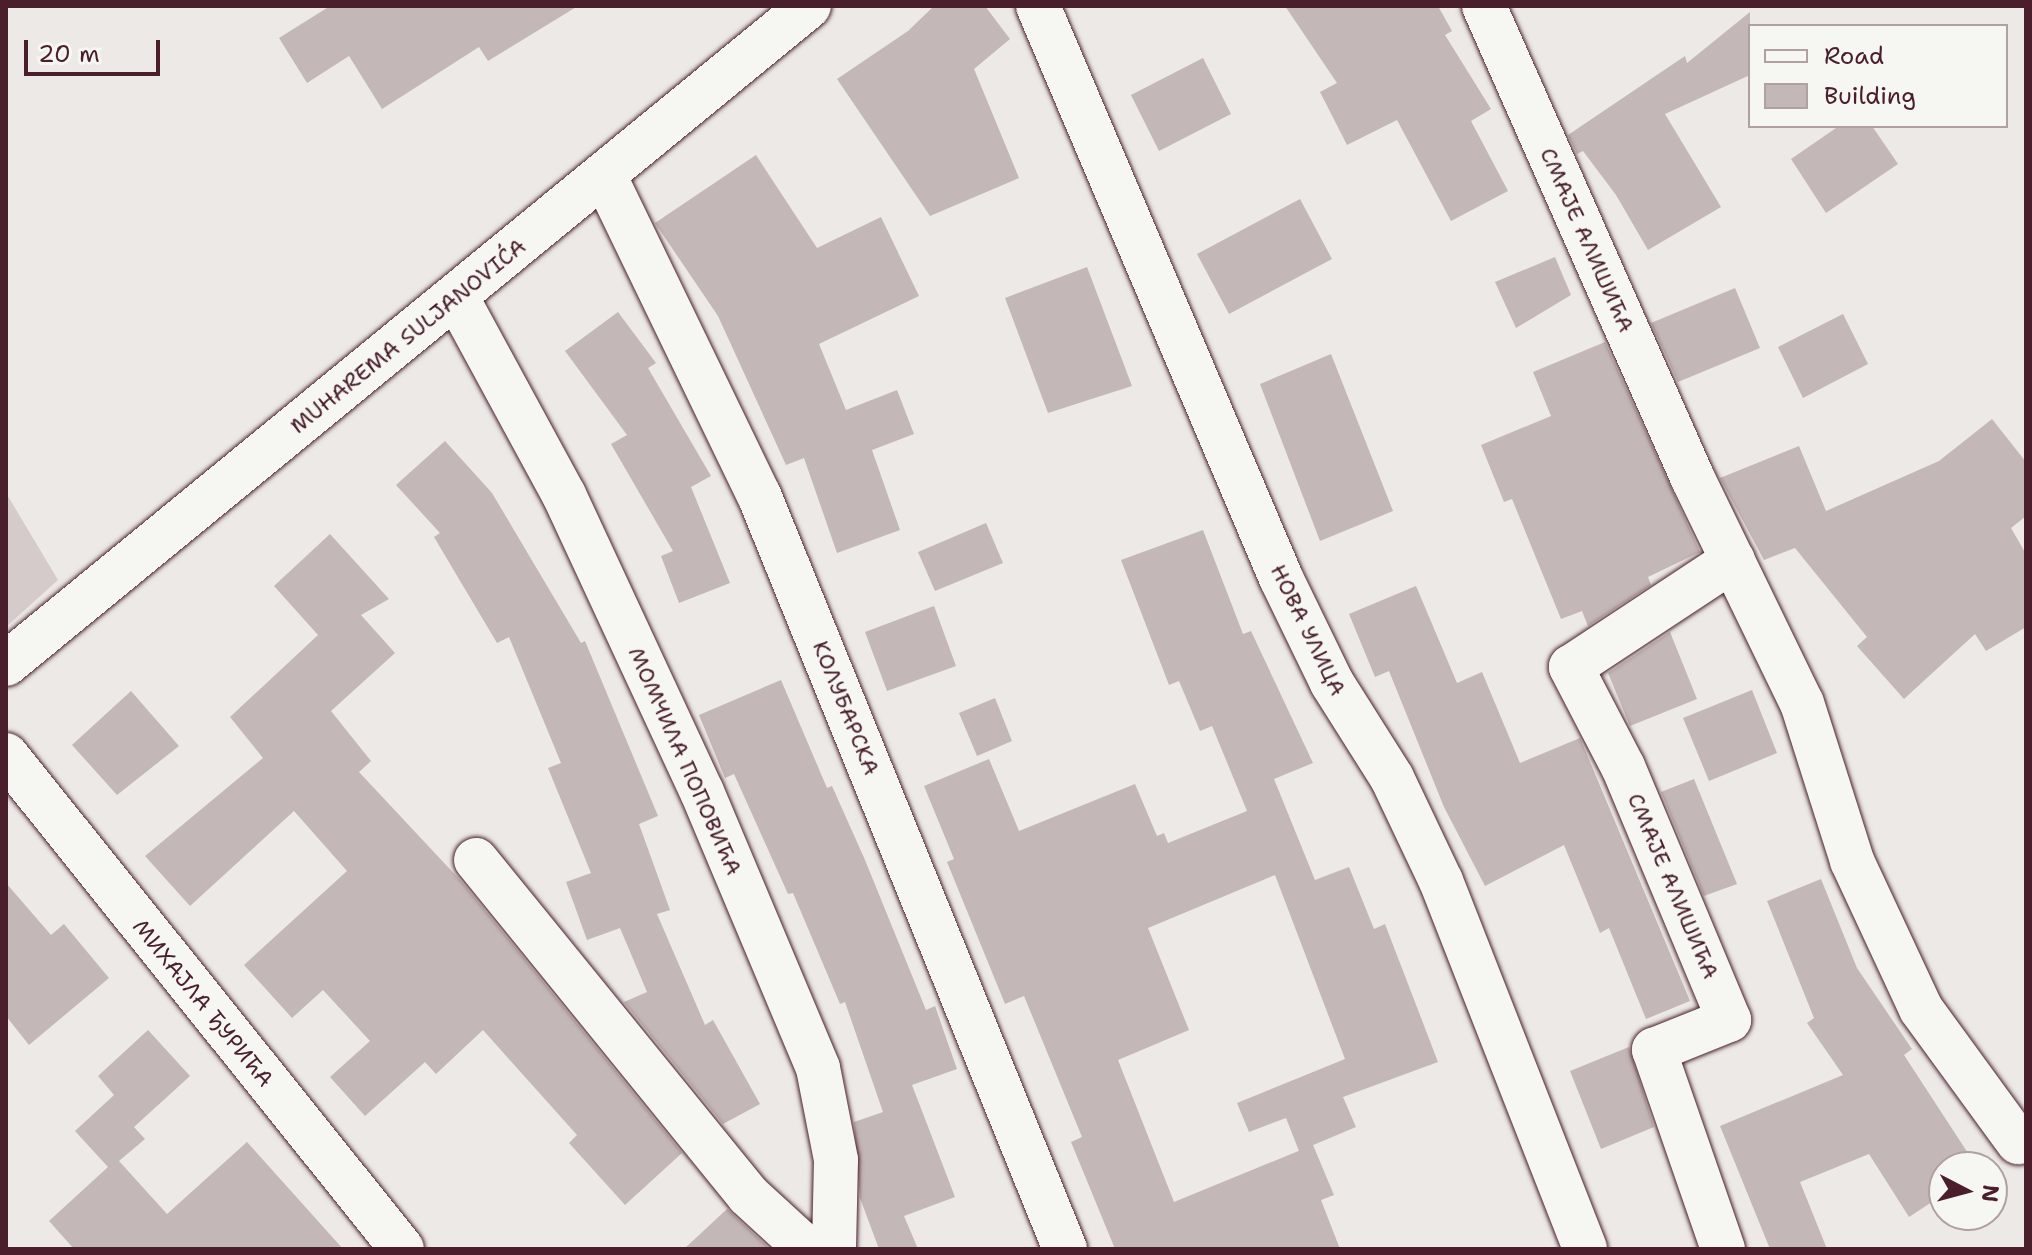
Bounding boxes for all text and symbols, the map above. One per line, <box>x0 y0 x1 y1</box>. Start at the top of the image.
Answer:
scale bar <box>28 24 164 74</box>
legend <box>1748 24 2008 128</box>
text: 20 m <box>38 38 100 70</box>
text: Road <box>1824 40 1884 72</box>
text: Building <box>1824 80 1916 112</box>
street label: СМАЈЕ АЛИШИЋА <box>1534 144 1640 336</box>
street label: MUHAREMA SULJANOVIĆA <box>285 233 531 439</box>
street label: НОВА УЛИЦА <box>1265 560 1351 700</box>
street label: КОЛУБАРСКА <box>807 637 885 779</box>
street label: МОМЧИЛА ПОПОВИЋА <box>623 643 747 879</box>
street label: СМАЈЕ АЛИШИЋА <box>1622 789 1724 983</box>
street label: МИХАЈЛА ЂУРИЋА <box>127 914 279 1092</box>
north arrow <box>1928 1151 2008 1231</box>
text: N <box>1975 1183 2006 1204</box>

